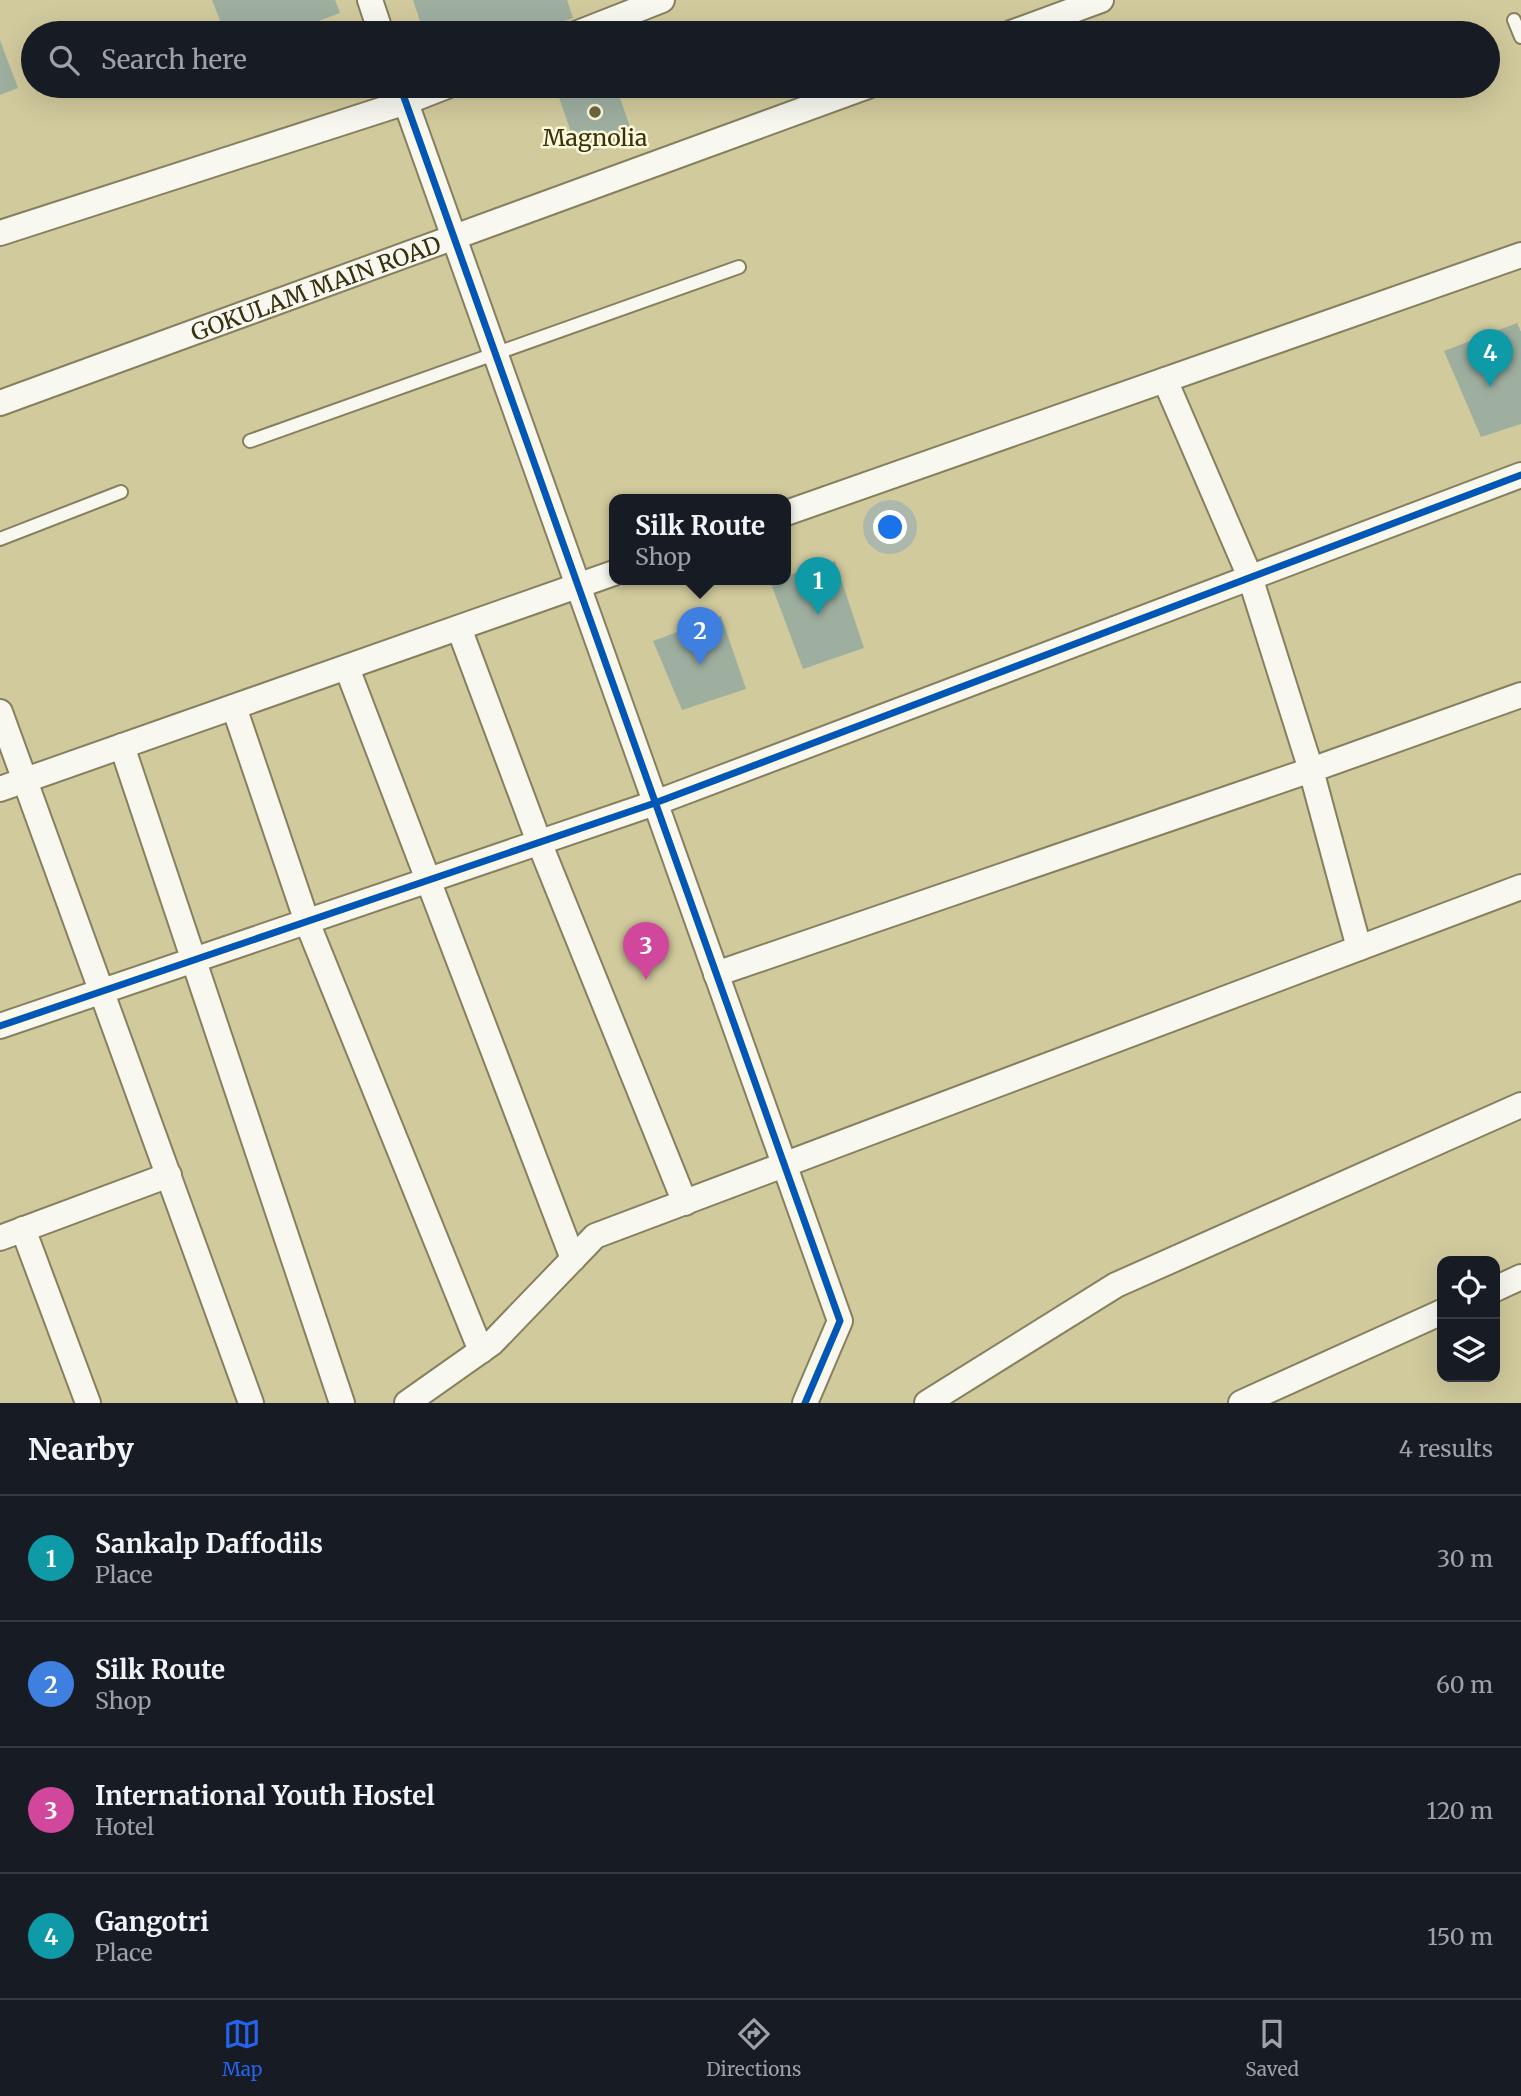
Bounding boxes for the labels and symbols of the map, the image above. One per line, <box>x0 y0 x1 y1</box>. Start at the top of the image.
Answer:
marker: Magnolia <box>587 104 603 120</box>
place label: Magnolia <box>543 123 647 152</box>
street label: GOKULAM MAIN ROAD <box>187 229 445 347</box>
pin: 4 <box>1467 329 1513 387</box>
your location <box>873 510 907 544</box>
pin: 1 <box>795 557 841 615</box>
pin: 2 <box>677 607 723 665</box>
pin: 3 <box>623 922 669 980</box>

